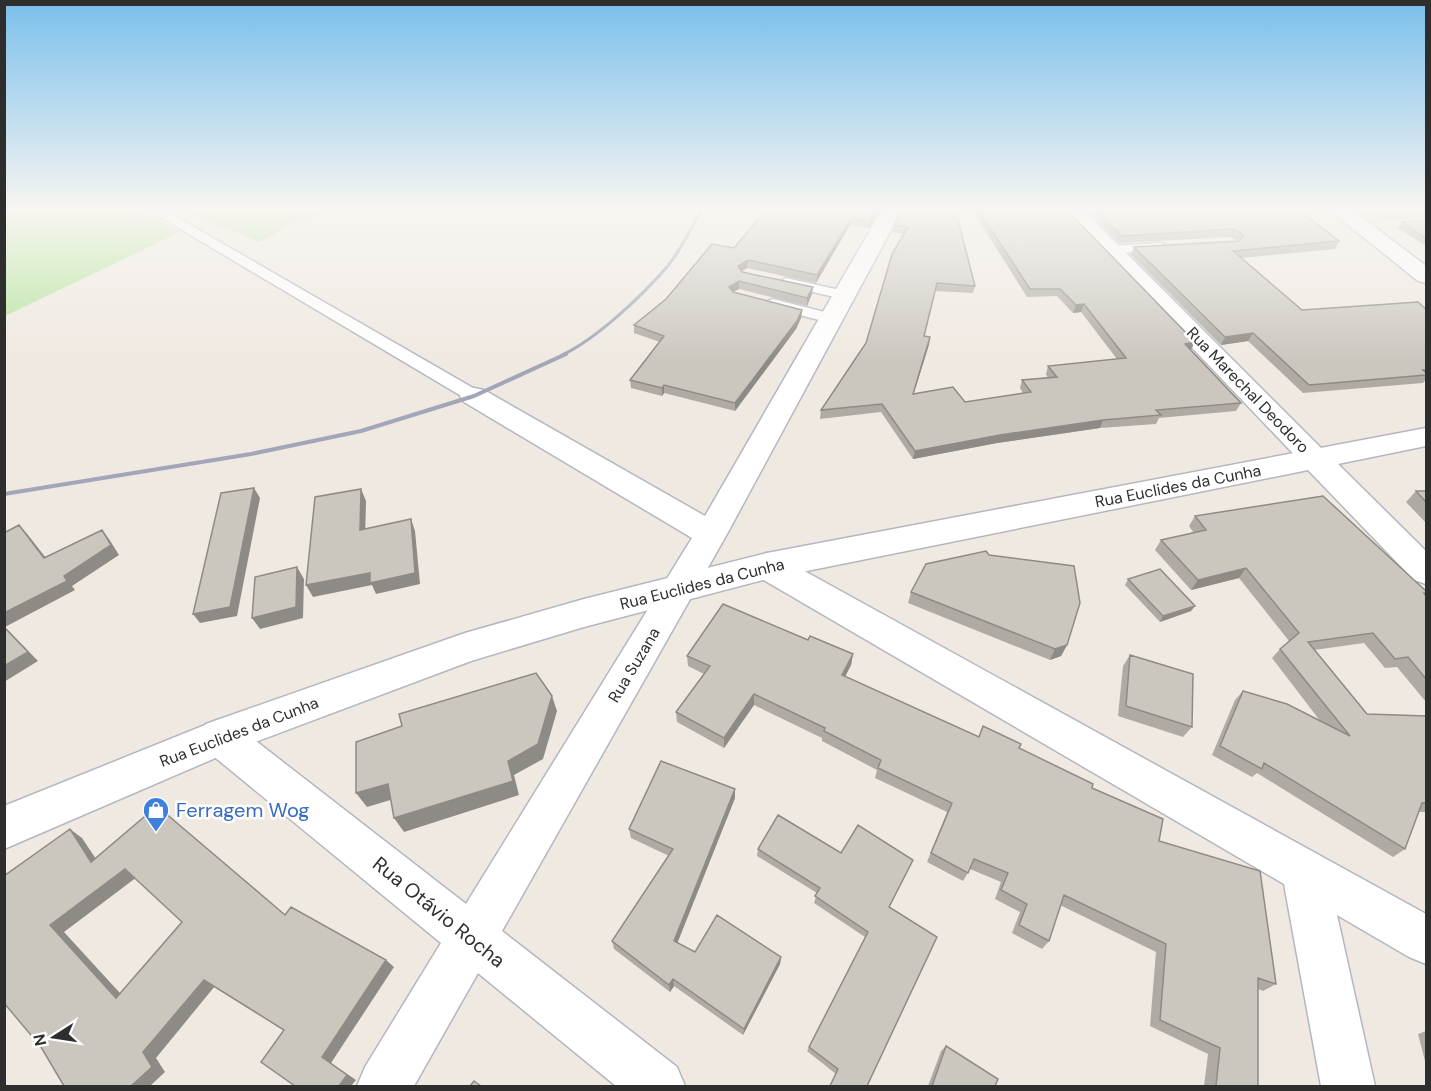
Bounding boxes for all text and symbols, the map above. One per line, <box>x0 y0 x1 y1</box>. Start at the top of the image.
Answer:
street label: Rua Marechal Deodoro <box>1182 322 1314 458</box>
street label: Rua Euclides da Cunha <box>1093 460 1263 512</box>
street label: Rua Euclides da Cunha <box>618 553 786 615</box>
street label: Rua Suzana <box>603 624 665 706</box>
street label: Rua Euclides da Cunha <box>157 692 321 772</box>
shop icon: Ferragem Wog <box>141 795 171 833</box>
place label: Ferragem Wog <box>176 797 310 823</box>
street label: Rua Otávio Rocha <box>368 851 510 973</box>
north arrow <box>24 1007 84 1067</box>
text: N <box>28 1032 51 1048</box>

